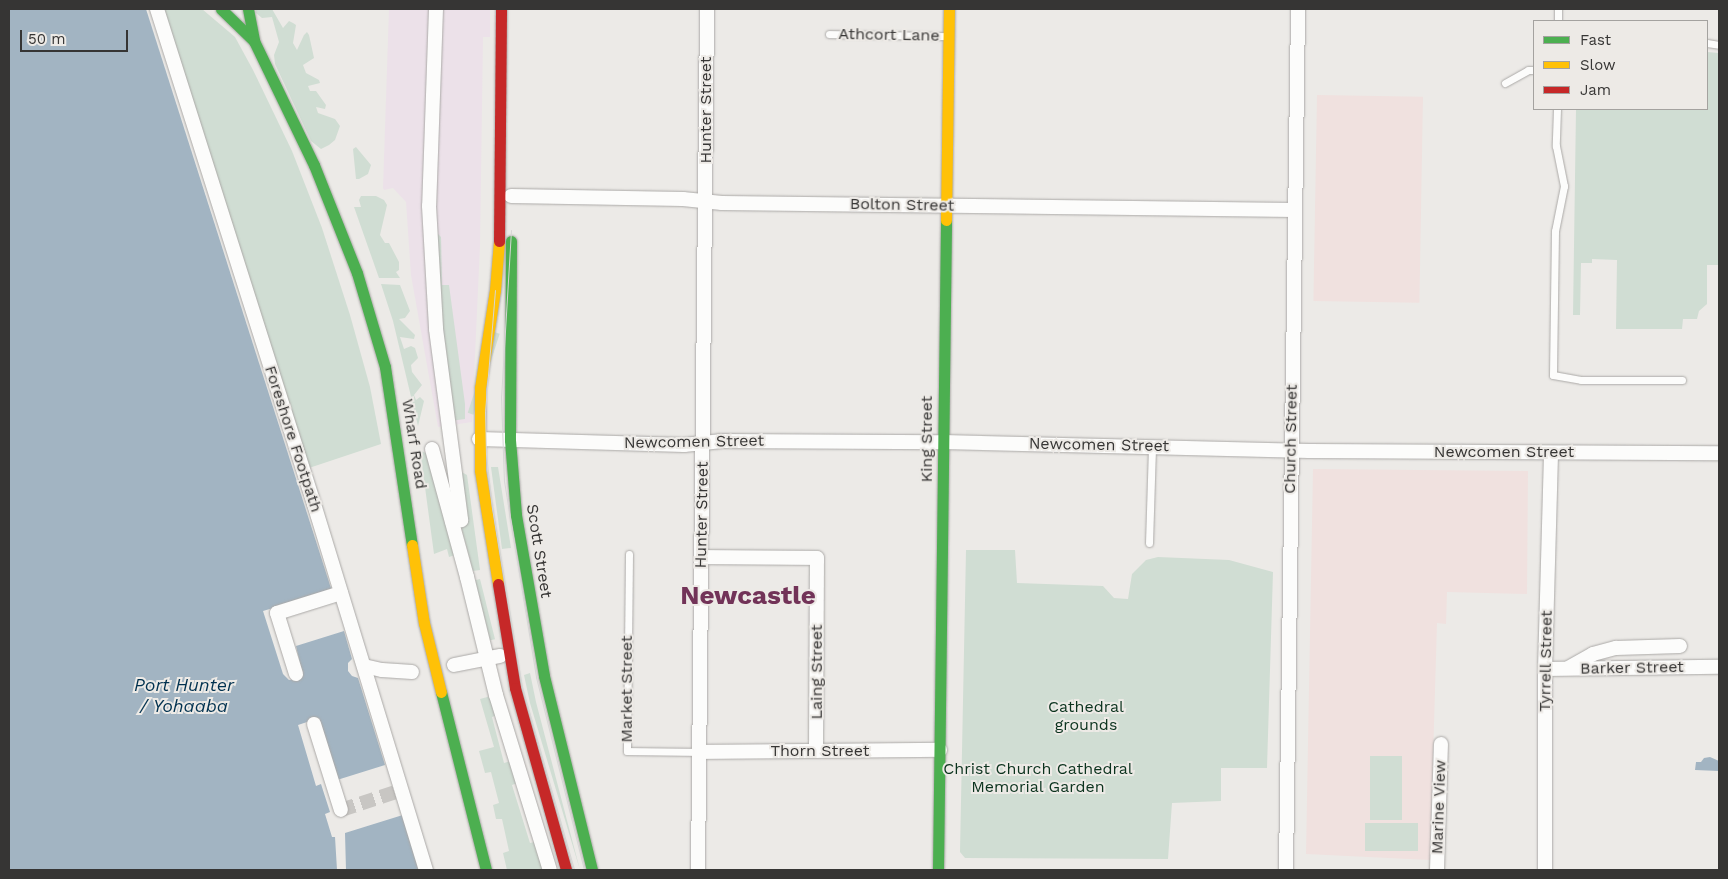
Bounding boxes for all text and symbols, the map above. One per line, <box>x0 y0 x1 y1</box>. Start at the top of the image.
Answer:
scale bar <box>22 20 130 52</box>
legend <box>1533 20 1708 110</box>
street label: Athcort Lane <box>838 25 940 45</box>
text: 50 m <box>28 30 65 48</box>
text: Fast <box>1580 31 1611 49</box>
street label: Hunter Street <box>696 56 716 164</box>
text: Slow <box>1580 56 1616 74</box>
text: Jam <box>1580 81 1611 99</box>
street label: Bolton Street <box>850 194 954 216</box>
street label: Foreshore Footpath <box>260 363 326 515</box>
street label: Church Street <box>1280 384 1302 494</box>
street label: King Street <box>917 396 937 482</box>
street label: Wharf Road <box>397 397 431 491</box>
street label: Newcomen Street <box>624 431 764 453</box>
street label: Newcomen Street <box>1029 434 1169 456</box>
street label: Newcomen Street <box>1434 442 1574 462</box>
street label: Hunter Street <box>691 461 713 569</box>
street label: Scott Street <box>522 503 556 599</box>
district label: Newcastle <box>680 580 816 612</box>
street label: Tyrrell Street <box>1536 610 1556 712</box>
street label: Laing Street <box>807 625 827 719</box>
street label: Market Street <box>617 635 637 743</box>
street label: Barker Street <box>1580 657 1684 679</box>
water label: Port Hunter / Yohaaba <box>134 675 234 718</box>
park label: Cathedral grounds <box>1048 697 1124 735</box>
street label: Thorn Street <box>771 741 869 761</box>
park label: Christ Church Cathedral Memorial Garden <box>943 759 1133 797</box>
street label: Marine View <box>1428 759 1450 855</box>

